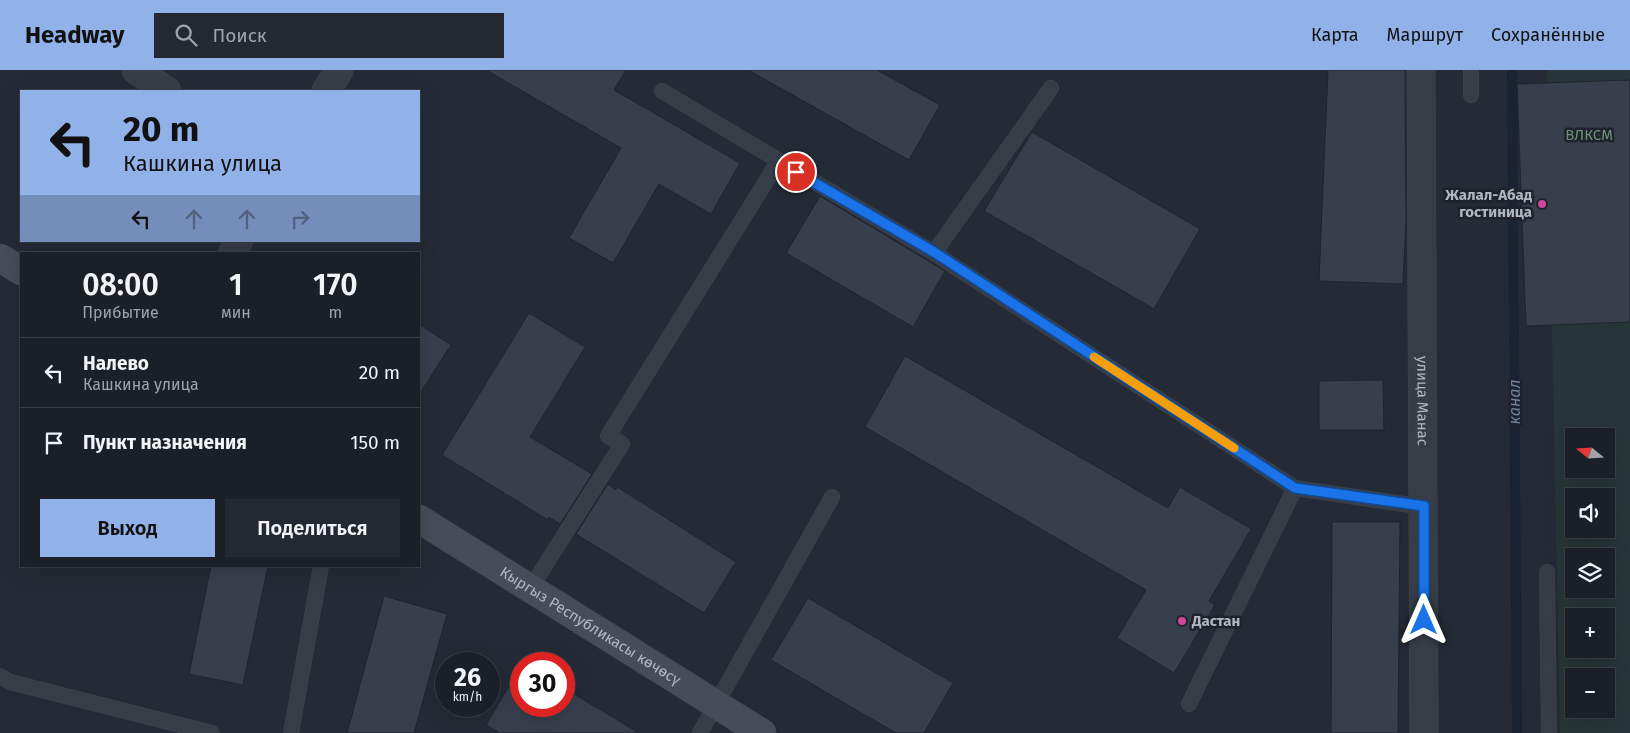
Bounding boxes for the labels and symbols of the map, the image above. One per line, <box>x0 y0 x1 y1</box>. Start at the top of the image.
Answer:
park label: ВЛКСМ <box>1565 126 1613 144</box>
pin <box>775 151 817 193</box>
place label: Жалал-Абад гостиница <box>1444 186 1533 221</box>
marker: Жалал-Абад гостиница <box>1536 198 1548 210</box>
street label: улица Манас <box>1413 356 1432 446</box>
water label: канал <box>1505 379 1524 425</box>
north arrow <box>1565 428 1615 478</box>
street label: Кыргыз Республикасы көчөсү <box>497 563 685 689</box>
position arrow <box>1397 593 1449 645</box>
place label: Дастан <box>1191 612 1240 630</box>
marker: Дастан <box>1176 615 1188 627</box>
speed limit sign: 30 <box>510 652 575 717</box>

